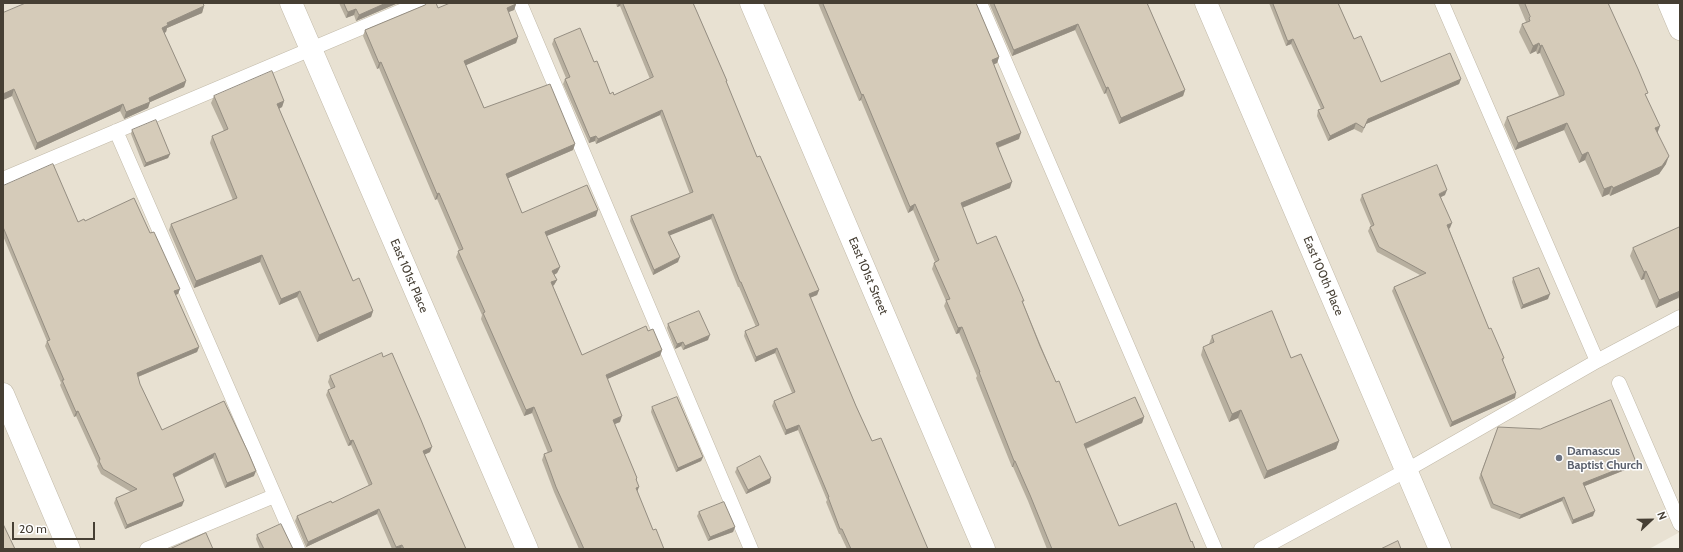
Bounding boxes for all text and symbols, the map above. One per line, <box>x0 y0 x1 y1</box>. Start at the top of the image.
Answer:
street label: East 100th Place <box>1300 234 1346 318</box>
street label: East 101st Street <box>845 235 891 317</box>
street label: East 101st Place <box>387 237 431 315</box>
place label: Damascus Baptist Church <box>1567 444 1643 472</box>
marker: Damascus Baptist Church <box>1554 453 1564 463</box>
north arrow <box>1631 500 1671 540</box>
text: N <box>1654 509 1670 522</box>
scale bar <box>14 514 97 540</box>
text: 20 m <box>19 521 47 536</box>

